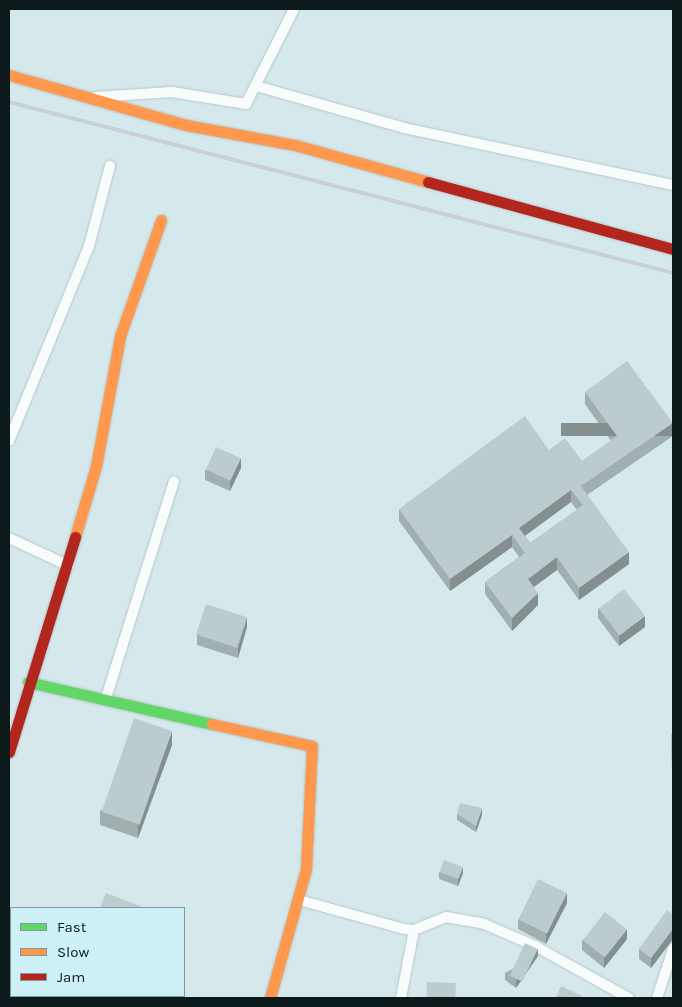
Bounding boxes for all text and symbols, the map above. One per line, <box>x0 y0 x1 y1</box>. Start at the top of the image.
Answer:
legend <box>10 907 185 997</box>
text: Fast <box>57 918 86 936</box>
text: Slow <box>57 943 89 961</box>
text: Jam <box>57 968 85 986</box>

